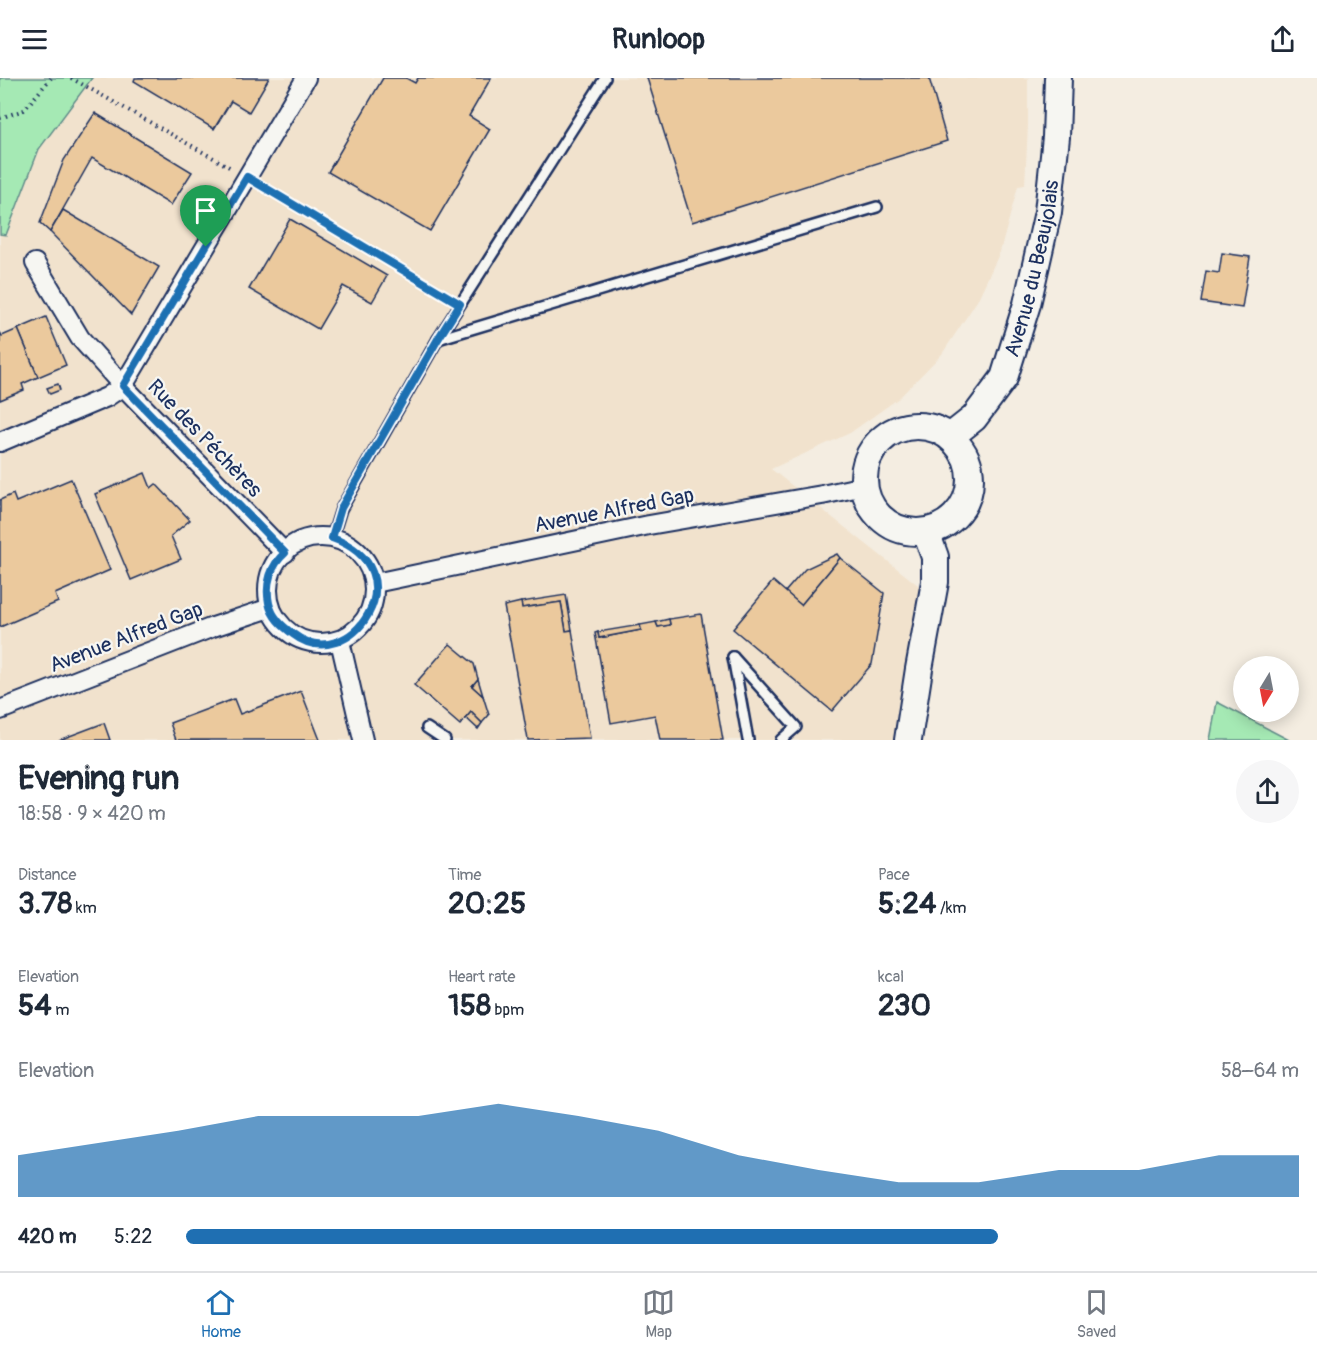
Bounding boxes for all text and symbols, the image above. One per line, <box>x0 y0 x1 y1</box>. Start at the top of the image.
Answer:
icon: menu <box>18 23 51 56</box>
text: Runloop <box>612 23 705 56</box>
icon: share <box>1266 23 1299 56</box>
street label: Avenue du Beaujolais <box>998 178 1065 360</box>
pin <box>180 185 231 247</box>
icon: arrive <box>189 194 222 227</box>
street label: Rue des Péchères <box>142 374 268 503</box>
street label: Avenue Alfred Gap <box>532 482 696 539</box>
street label: Avenue Alfred Gap <box>46 596 207 679</box>
north arrow <box>1233 656 1299 722</box>
map controls <box>1233 656 1299 722</box>
text: Evening run <box>18 758 179 799</box>
button: share <box>1236 760 1299 823</box>
text: 18:58 · 9 × 420 m <box>18 801 166 826</box>
text: Distance <box>18 865 77 885</box>
text: Time <box>448 865 481 885</box>
text: Pace <box>878 865 910 885</box>
text: 3.78 <box>18 885 72 922</box>
text: 20:25 <box>448 885 526 922</box>
text: 5:24 <box>878 885 936 922</box>
text: km <box>72 898 97 918</box>
text: /km <box>936 898 967 918</box>
text: Elevation <box>18 967 79 987</box>
text: Heart rate <box>448 967 515 987</box>
text: kcal <box>878 967 904 987</box>
text: 54 <box>18 987 52 1024</box>
text: 158 <box>448 987 491 1024</box>
text: 230 <box>878 987 931 1024</box>
text: m <box>52 1000 69 1020</box>
text: bpm <box>491 1000 524 1020</box>
text: Elevation <box>18 1058 94 1083</box>
text: 58–64 m <box>1221 1058 1299 1083</box>
text: 420 m <box>18 1224 77 1249</box>
text: 5:22 <box>114 1224 153 1249</box>
tab: Home <box>201 1286 241 1342</box>
tab: Map <box>642 1286 675 1342</box>
tab: Saved <box>1077 1286 1116 1342</box>

